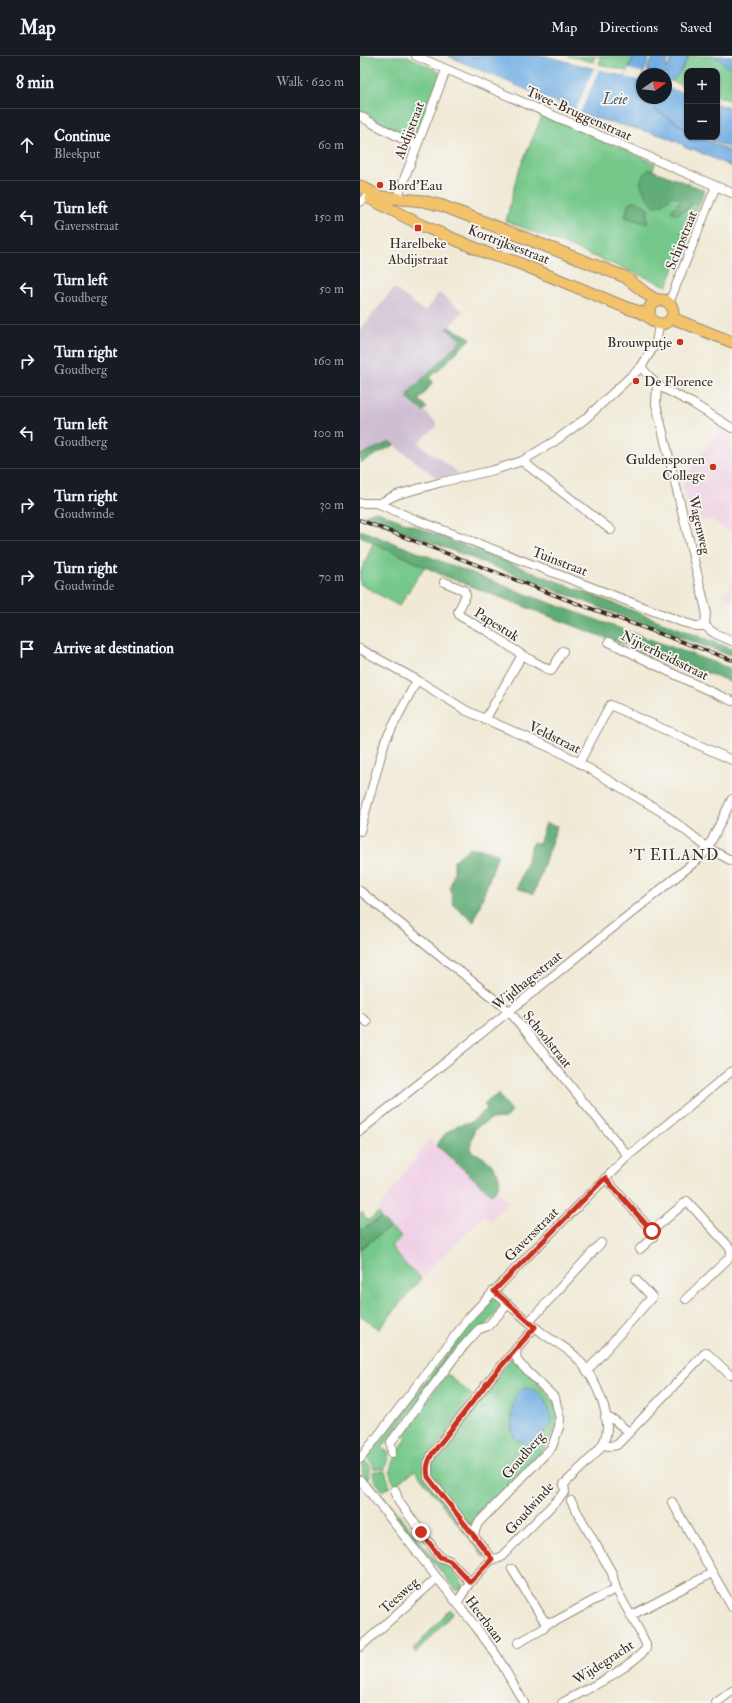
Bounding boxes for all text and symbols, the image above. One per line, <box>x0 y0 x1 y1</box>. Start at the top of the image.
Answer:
text: Map <box>20 16 56 40</box>
text: Map <box>551 19 577 36</box>
text: Directions <box>599 19 658 36</box>
text: Saved <box>680 19 712 36</box>
north arrow <box>636 68 672 104</box>
map controls <box>684 68 720 140</box>
button: + <box>684 68 720 104</box>
text: 8 min <box>16 72 54 93</box>
text: Walk · 620 m <box>276 74 344 90</box>
street label: Twee-Bruggenstraat <box>523 83 635 145</box>
water label: Leie <box>602 90 628 109</box>
street label: Abdijstraat <box>390 99 428 162</box>
button: − <box>684 104 720 140</box>
text: Continue <box>54 127 110 146</box>
icon: ahead <box>16 134 38 156</box>
text: 60 m <box>318 137 344 153</box>
text: Bleekput <box>54 146 100 162</box>
place label: Bord'Eau <box>388 177 443 194</box>
marker: Bord'Eau <box>375 180 385 190</box>
text: Turn left <box>54 199 108 218</box>
icon: left <box>16 206 38 228</box>
street label: Schipstraat <box>662 208 702 273</box>
text: 150 m <box>314 209 344 225</box>
text: Gaversstraat <box>54 218 119 234</box>
street label: Kortrijksestraat <box>466 221 552 268</box>
marker: Harelbeke Abdijstraat <box>413 223 423 233</box>
place label: Harelbeke Abdijstraat <box>387 235 449 268</box>
text: Turn left <box>54 271 108 290</box>
icon: left <box>16 278 38 300</box>
text: 50 m <box>319 281 344 297</box>
text: Goudberg <box>54 290 107 306</box>
place label: Brouwputje <box>607 334 672 352</box>
marker: Brouwputje <box>675 337 685 347</box>
text: Turn right <box>54 343 117 362</box>
icon: right <box>16 350 38 372</box>
text: 160 m <box>313 353 344 369</box>
text: Goudberg <box>54 362 107 378</box>
place label: De Florence <box>644 373 713 390</box>
marker: De Florence <box>631 376 641 386</box>
text: Turn left <box>54 415 108 434</box>
icon: left <box>16 422 38 444</box>
text: 100 m <box>313 425 344 441</box>
text: Goudberg <box>54 434 107 450</box>
place label: Guldensporen College <box>626 451 705 484</box>
marker: Guldensporen College <box>708 462 718 472</box>
text: Turn right <box>54 487 117 506</box>
street label: Wagenweg <box>684 493 715 557</box>
icon: right <box>16 494 38 516</box>
text: 30 m <box>320 497 344 513</box>
text: Goudwinde <box>54 506 114 522</box>
street label: Tuinstraat <box>530 543 590 580</box>
text: Turn right <box>54 559 117 578</box>
icon: right <box>16 566 38 588</box>
text: 70 m <box>319 569 344 585</box>
text: Goudwinde <box>54 578 114 594</box>
street label: Papestuk <box>471 604 523 646</box>
street label: Nijverheidsstraat <box>618 627 712 684</box>
icon: arrive <box>16 638 38 660</box>
text: Arrive at destination <box>54 639 174 658</box>
street label: Veldstraat <box>526 718 584 757</box>
district label: 'T EILAND <box>629 846 719 865</box>
street label: Wijdhagestraat <box>488 947 566 1014</box>
street label: Schoolstraat <box>519 1007 576 1072</box>
street label: Gaversstraat <box>501 1203 562 1265</box>
route start <box>643 1222 661 1240</box>
street label: Goudberg <box>498 1427 549 1483</box>
street label: Goudwinde <box>501 1478 557 1538</box>
route end <box>412 1523 430 1541</box>
street label: Teesweg <box>376 1573 423 1617</box>
street label: Heerbaan <box>462 1593 508 1646</box>
street label: Wijdegracht <box>569 1636 637 1689</box>

